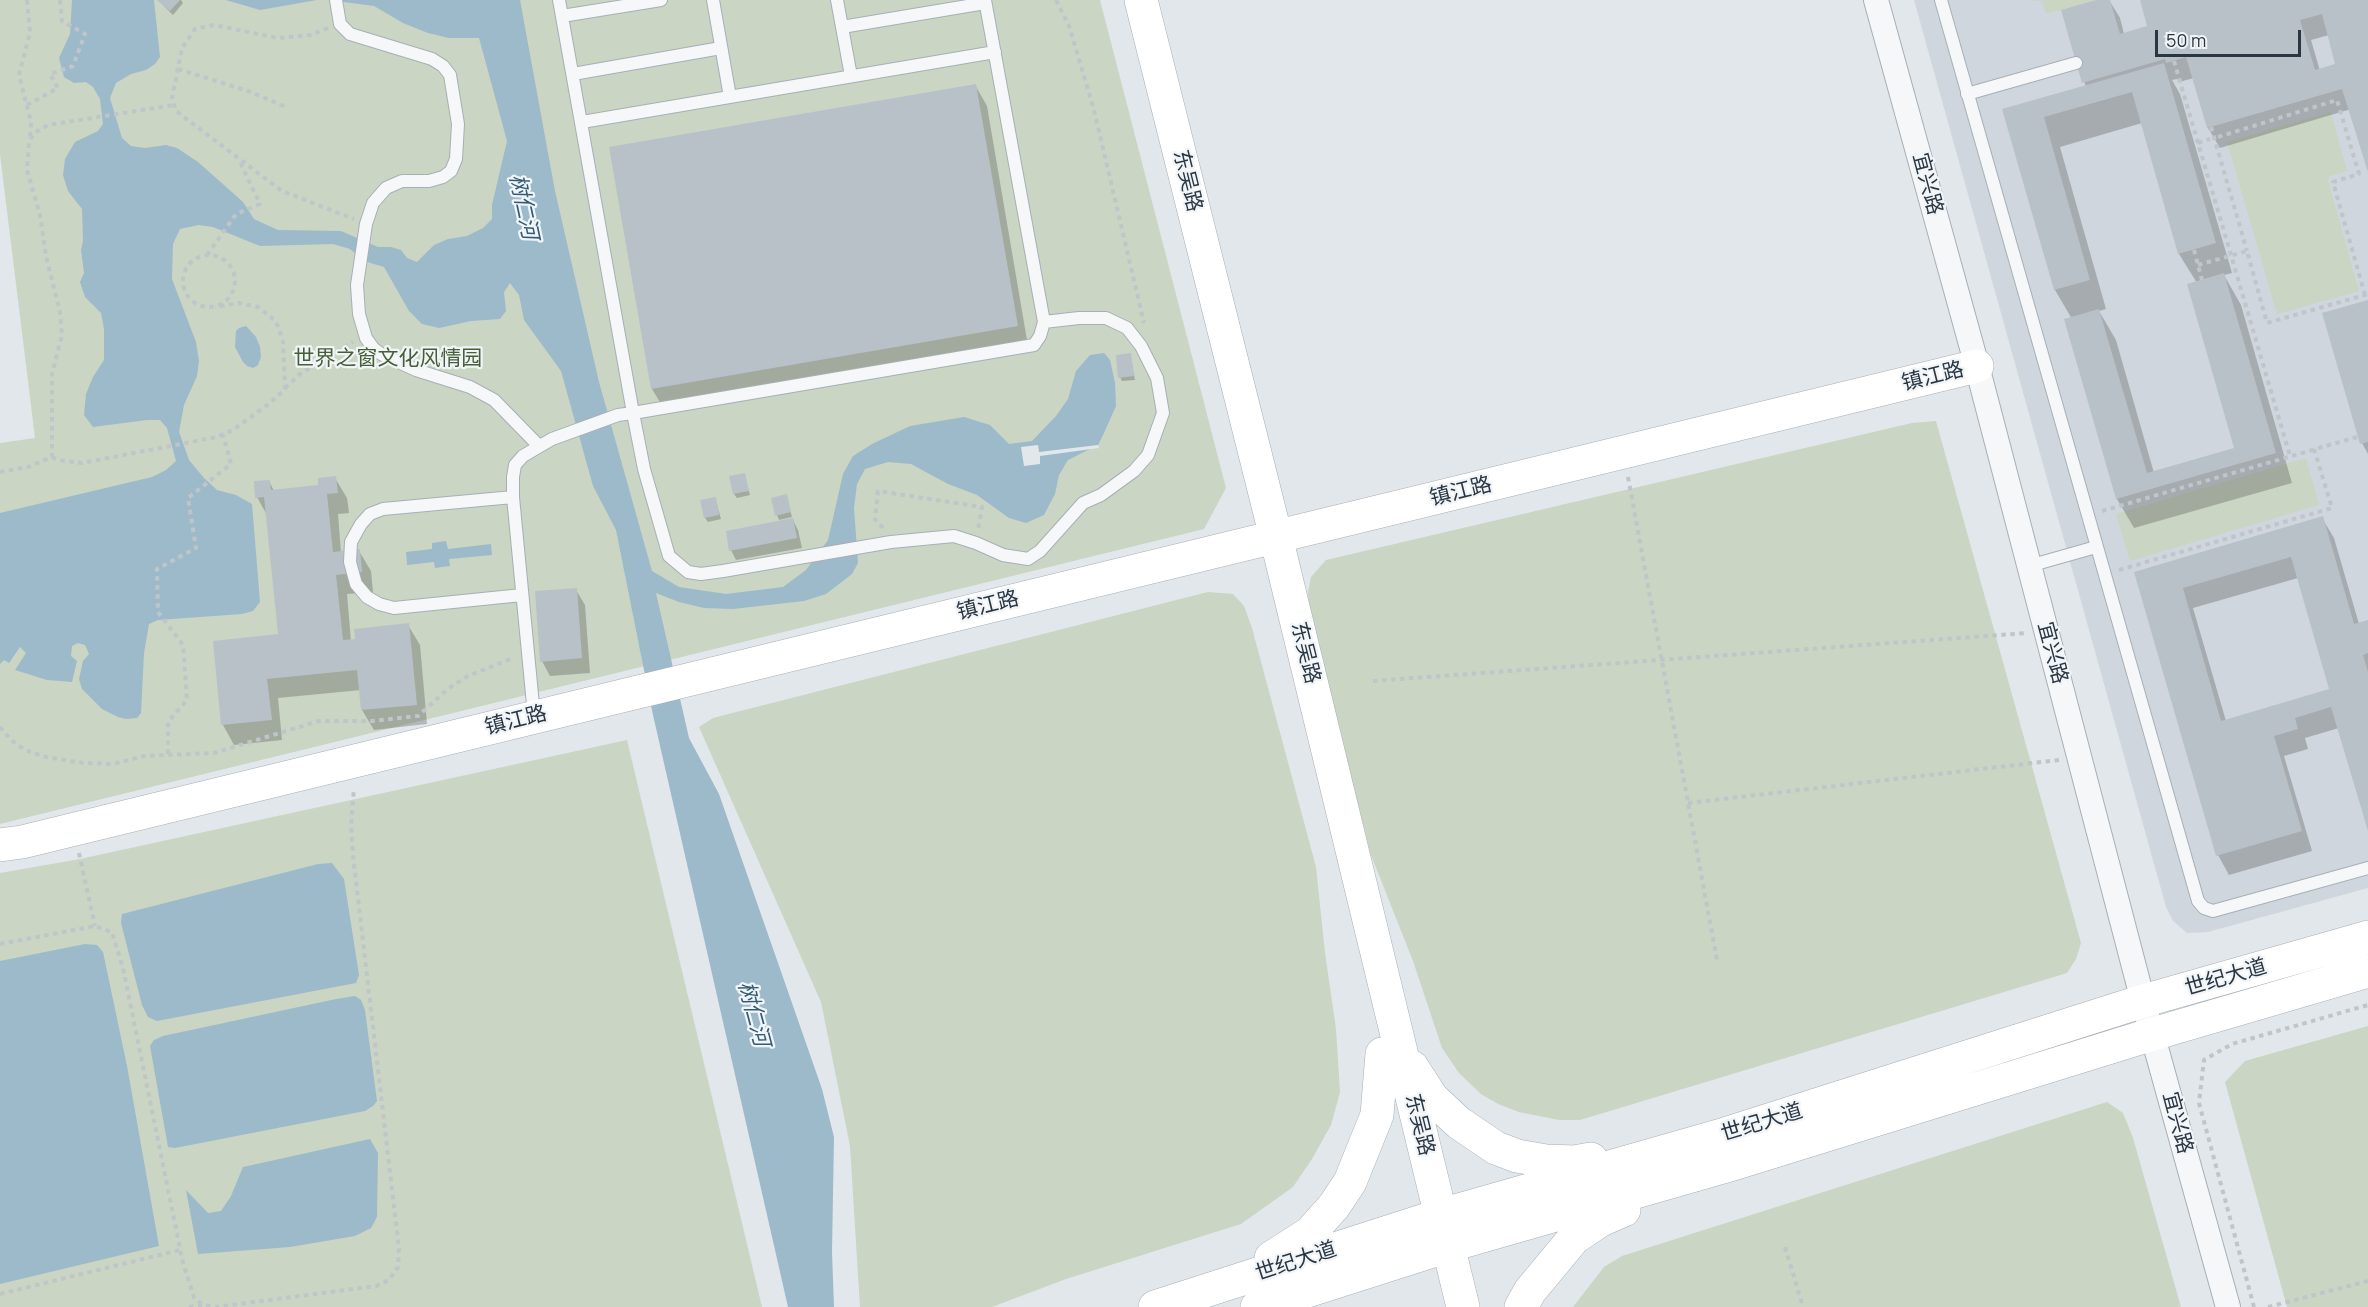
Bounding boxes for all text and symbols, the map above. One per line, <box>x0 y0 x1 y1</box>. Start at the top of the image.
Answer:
scale bar <box>2158 18 2304 56</box>
text: 50 m <box>2166 28 2206 52</box>
street label: 东吴路 <box>1167 147 1207 215</box>
street label: 宜兴路 <box>1907 150 1947 218</box>
water label: 树仁河 <box>503 172 543 242</box>
park label: 世界之窗文化风情园 <box>294 346 482 372</box>
street label: 镇江路 <box>1899 357 1967 397</box>
street label: 镇江路 <box>1427 472 1495 512</box>
street label: 镇江路 <box>954 586 1022 626</box>
street label: 东吴路 <box>1285 619 1325 687</box>
street label: 宜兴路 <box>2032 619 2072 687</box>
street label: 镇江路 <box>482 701 550 741</box>
street label: 世纪大道 <box>2182 954 2270 1002</box>
water label: 树仁河 <box>732 979 774 1049</box>
street label: 宜兴路 <box>2157 1089 2197 1157</box>
street label: 东吴路 <box>1399 1091 1439 1159</box>
street label: 世纪大道 <box>1718 1099 1806 1147</box>
street label: 世纪大道 <box>1252 1237 1340 1287</box>

